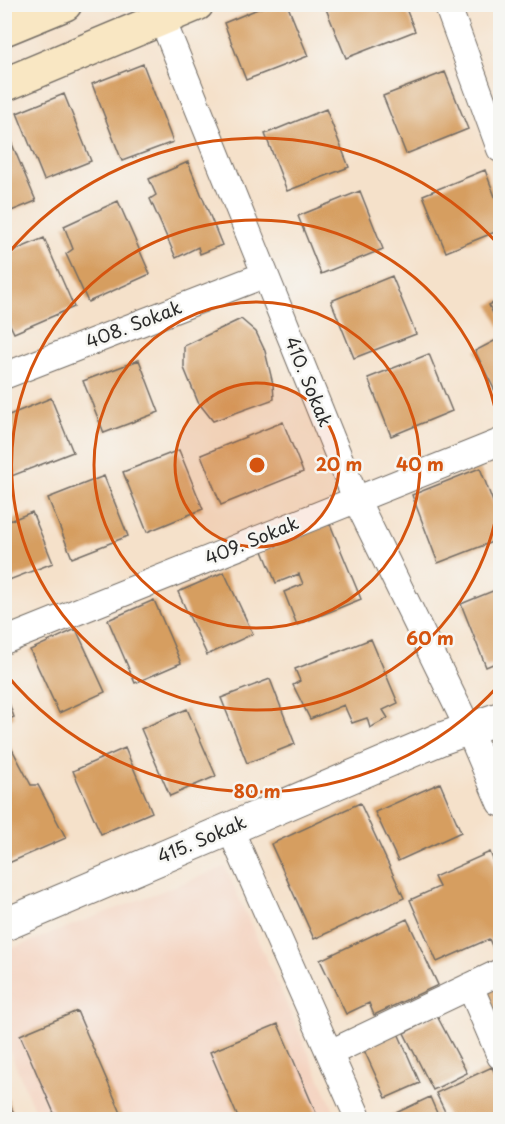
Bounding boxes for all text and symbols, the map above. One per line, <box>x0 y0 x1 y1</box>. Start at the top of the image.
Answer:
street label: 408. Sokak <box>82 293 185 354</box>
street label: 410. Sokak <box>279 332 340 431</box>
text: 20 m <box>316 450 362 477</box>
text: 40 m <box>396 450 444 477</box>
centre of rings <box>247 455 267 475</box>
street label: 409. Sokak <box>200 509 302 571</box>
text: 60 m <box>406 624 454 651</box>
text: 80 m <box>233 777 281 804</box>
street label: 415. Sokak <box>153 808 250 869</box>

